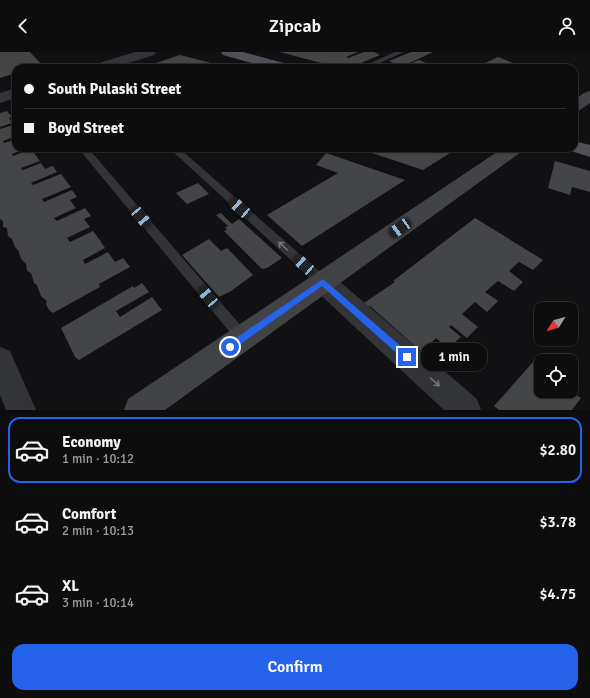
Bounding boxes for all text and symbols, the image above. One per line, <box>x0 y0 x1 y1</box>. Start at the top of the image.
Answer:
icon: back <box>12 15 34 37</box>
text: Zipcab <box>269 15 321 37</box>
icon: person <box>556 15 578 37</box>
text: South Pulaski Street <box>48 80 181 98</box>
text: Boyd Street <box>48 119 124 137</box>
car <box>227 196 253 220</box>
car <box>129 204 153 230</box>
car <box>387 216 413 240</box>
one-way arrow <box>278 242 289 251</box>
car <box>291 253 317 277</box>
car <box>196 284 220 310</box>
north arrow <box>534 302 578 346</box>
map controls <box>534 302 578 398</box>
route start <box>221 338 239 356</box>
callout: 1 min <box>421 343 487 371</box>
route end <box>398 348 416 366</box>
text: 1 min <box>438 349 470 365</box>
button: locate <box>534 354 578 398</box>
one-way arrow <box>430 378 441 387</box>
icon: car <box>14 432 50 468</box>
text: Economy <box>62 433 121 451</box>
text: $2.80 <box>539 441 576 459</box>
text: 1 min · 10:12 <box>62 451 134 467</box>
icon: car <box>14 504 50 540</box>
text: Comfort <box>62 505 116 523</box>
text: $3.78 <box>539 513 576 531</box>
text: 2 min · 10:13 <box>62 523 134 539</box>
icon: car <box>14 576 50 612</box>
text: XL <box>62 577 79 595</box>
text: $4.75 <box>539 585 576 603</box>
text: 3 min · 10:14 <box>62 595 134 611</box>
button: Confirm <box>12 644 578 690</box>

